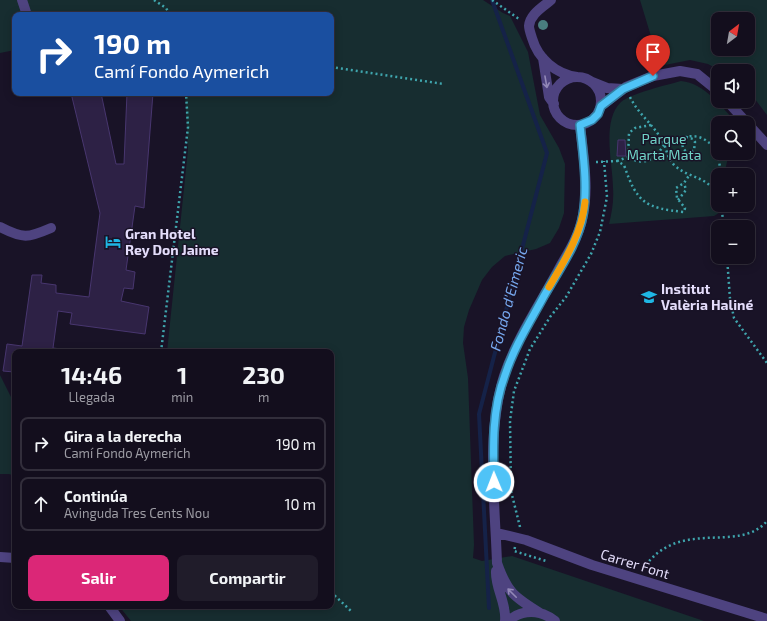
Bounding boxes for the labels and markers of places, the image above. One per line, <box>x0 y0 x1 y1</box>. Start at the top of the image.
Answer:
pin <box>636 35 670 76</box>
place label: Gran Hotel Rey Don Jaime <box>125 225 219 258</box>
hotel icon: Gran Hotel Rey Don Jaime <box>104 233 122 251</box>
place label: Institut Valèria Haliné <box>661 280 753 313</box>
school or university icon: Institut Valèria Haliné <box>640 288 658 306</box>

